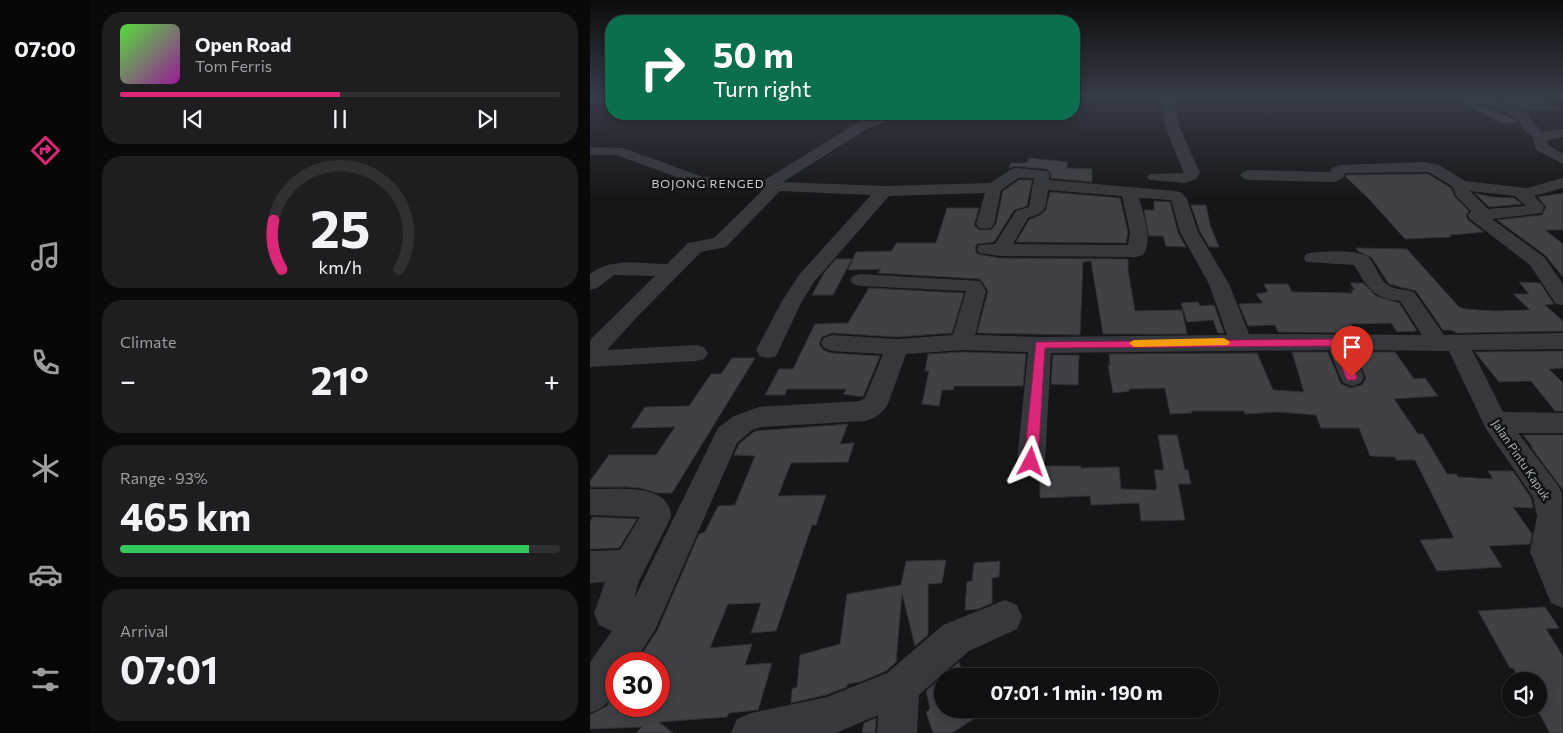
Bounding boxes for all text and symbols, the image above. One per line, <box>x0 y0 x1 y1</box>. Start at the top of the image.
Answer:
text: 50 m <box>713 32 794 75</box>
text: Open Road <box>195 33 291 56</box>
text: 07:00 <box>14 35 76 62</box>
icon: right <box>630 35 695 100</box>
text: Tom Ferris <box>195 56 272 75</box>
text: Turn right <box>713 75 811 102</box>
icon: previous <box>179 105 207 133</box>
icon: pause <box>326 105 354 133</box>
icon: next <box>473 105 501 133</box>
icon: directions <box>28 133 63 168</box>
district label: BOJONG RENGED <box>652 176 764 191</box>
text: 25 <box>310 195 370 259</box>
icon: music <box>28 239 63 274</box>
text: km/h <box>318 256 362 278</box>
pin <box>1331 326 1373 377</box>
text: Climate <box>120 332 176 351</box>
icon: arrive <box>1338 333 1366 361</box>
icon: phone <box>28 345 63 380</box>
text: 21° <box>311 356 369 403</box>
text: − <box>120 363 136 397</box>
text: + <box>544 363 560 397</box>
street label: Jalan Pintu Kapuk <box>1489 416 1554 503</box>
position arrow <box>1004 435 1056 487</box>
icon: climate <box>28 451 63 486</box>
text: Range · 93% <box>120 468 208 487</box>
text: 465 km <box>120 492 251 539</box>
icon: car <box>28 557 63 592</box>
text: Arrival <box>120 621 168 640</box>
text: 07:01 <box>120 645 218 692</box>
speed limit sign: 30 <box>605 652 670 717</box>
icon: filters <box>28 662 63 697</box>
map controls <box>1502 672 1547 717</box>
button: sound <box>1502 672 1547 717</box>
text: 07:01 · 1 min · 190 m <box>991 681 1162 704</box>

